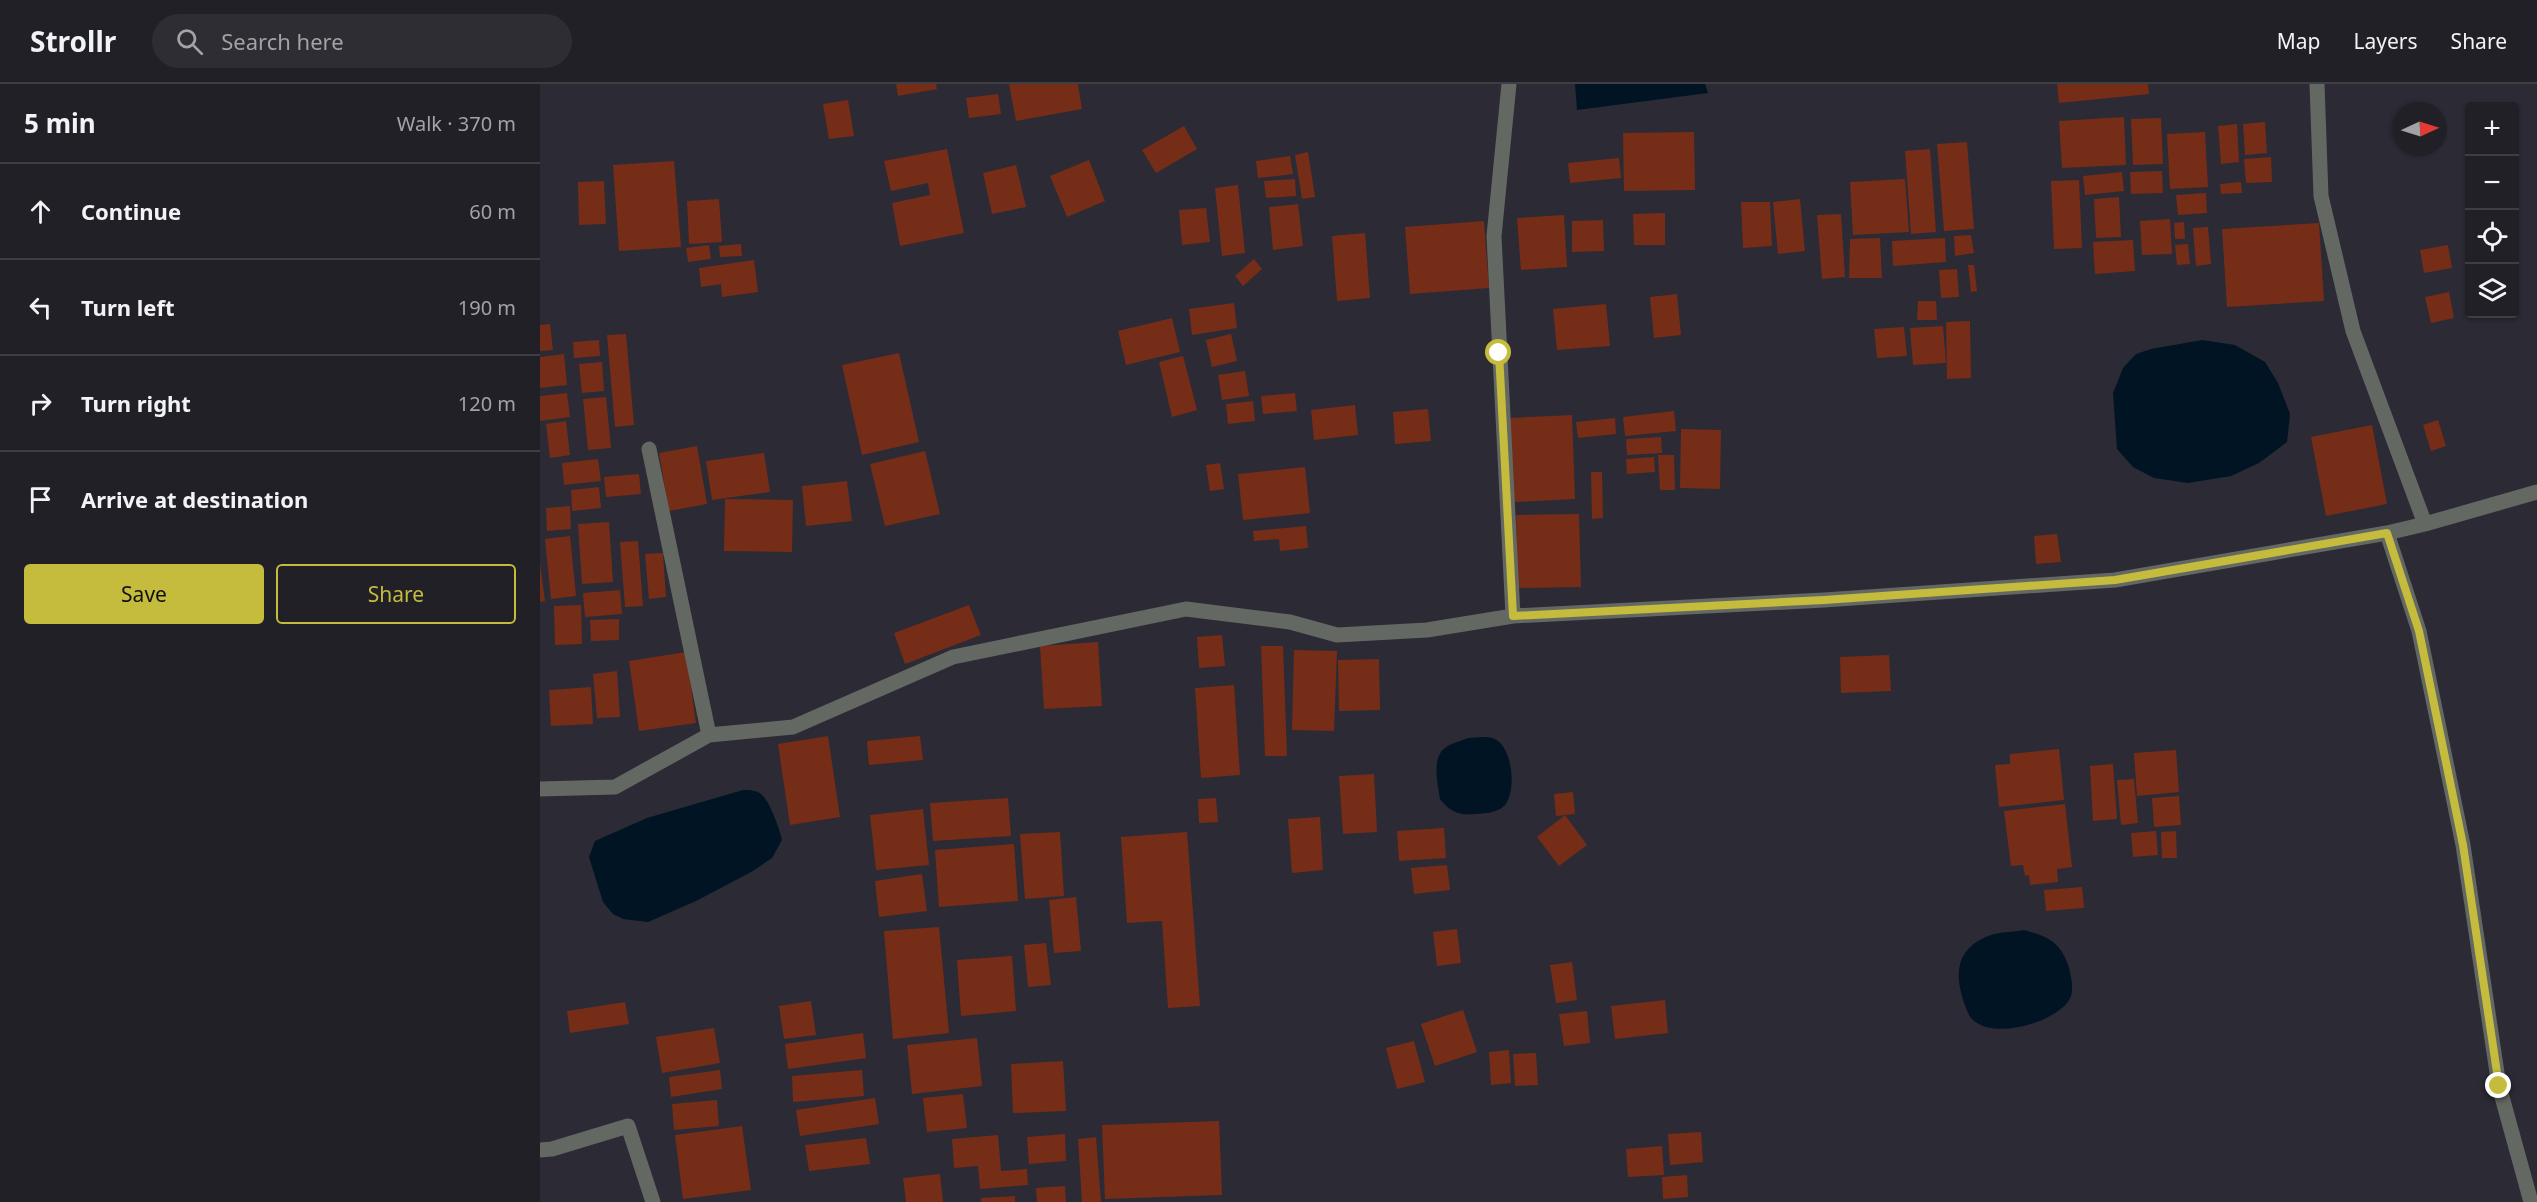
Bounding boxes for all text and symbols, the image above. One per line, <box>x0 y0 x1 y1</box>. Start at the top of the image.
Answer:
search box <box>152 14 572 68</box>
text: Strollr <box>30 22 116 60</box>
icon: search <box>173 25 206 58</box>
text: Search here <box>221 26 344 56</box>
text: Map <box>2277 27 2321 55</box>
text: Layers <box>2354 27 2418 55</box>
text: Share <box>2451 27 2507 55</box>
north arrow <box>2393 102 2447 156</box>
map controls <box>2465 102 2519 318</box>
button: + <box>2465 102 2519 156</box>
text: 5 min <box>24 105 96 141</box>
text: Walk · 370 m <box>397 110 516 137</box>
button: − <box>2465 156 2519 210</box>
icon: ahead <box>24 195 57 228</box>
text: Continue <box>81 196 181 226</box>
text: 60 m <box>469 198 516 225</box>
button: locate <box>2465 210 2519 264</box>
button: layers <box>2465 264 2519 318</box>
icon: left <box>24 291 57 324</box>
text: Turn left <box>81 292 175 322</box>
text: 190 m <box>458 294 516 321</box>
route start <box>1485 339 1511 365</box>
icon: right <box>24 387 57 420</box>
text: Turn right <box>81 388 191 418</box>
text: 120 m <box>458 390 516 417</box>
icon: arrive <box>24 483 57 516</box>
text: Arrive at destination <box>81 484 308 514</box>
button: Save <box>24 564 264 624</box>
button: Share <box>276 564 516 624</box>
route end <box>2485 1072 2511 1098</box>

